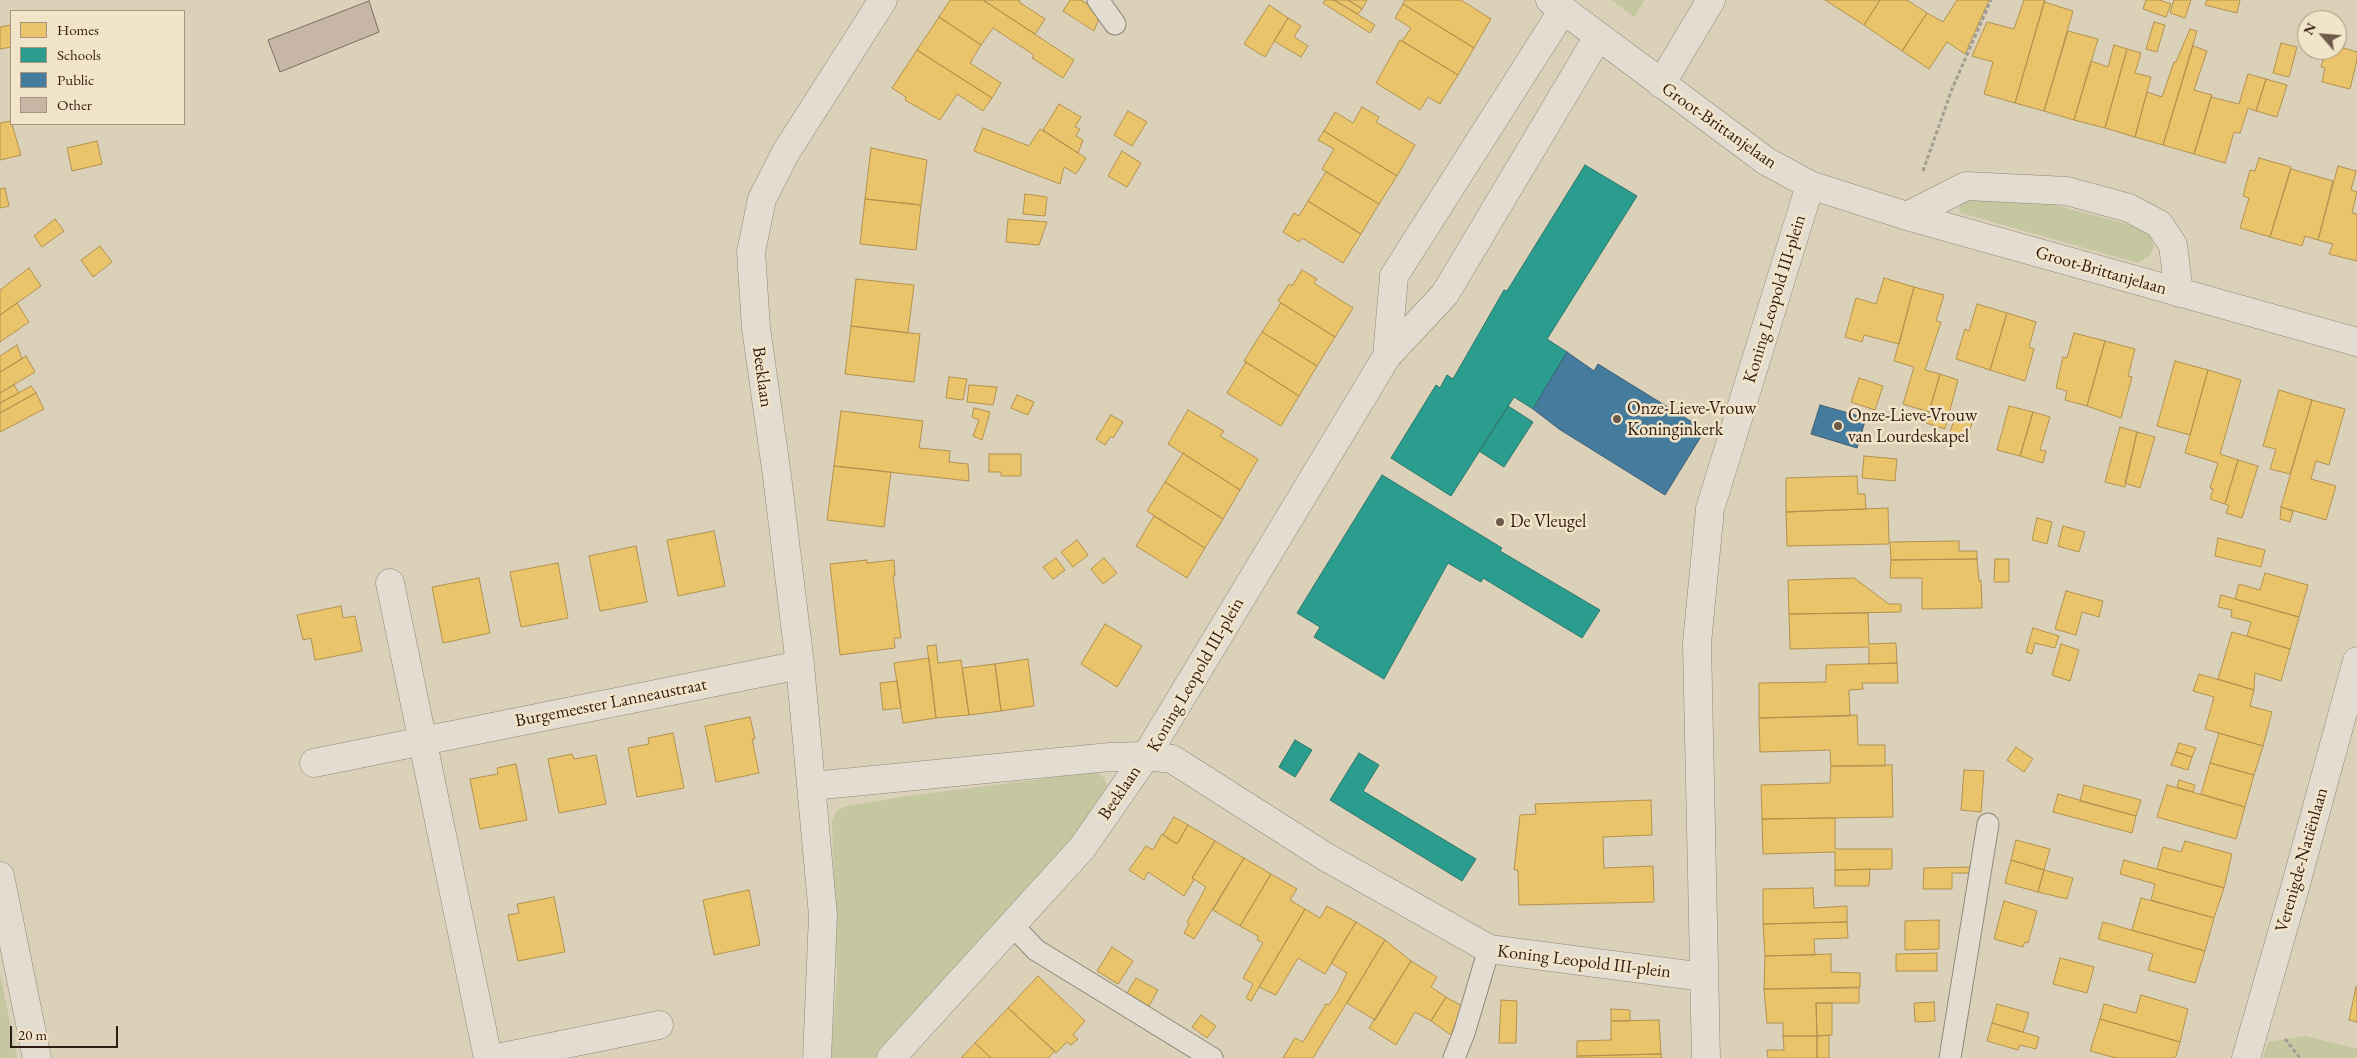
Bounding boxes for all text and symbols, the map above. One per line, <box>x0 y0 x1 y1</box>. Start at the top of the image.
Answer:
legend <box>10 10 185 125</box>
north arrow <box>2297 10 2347 60</box>
text: Homes <box>57 20 99 39</box>
text: N <box>2299 20 2320 38</box>
text: Schools <box>57 45 101 64</box>
text: Public <box>57 70 94 89</box>
street label: Groot-Brittanjelaan <box>1657 78 1781 174</box>
text: Other <box>57 95 92 114</box>
street label: Koning Leopold III-plein <box>1739 212 1811 386</box>
street label: Groot-Brittanjelaan <box>2033 242 2169 300</box>
street label: Beeklaan <box>747 345 777 409</box>
place label: Onze-Lieve-Vrouw Koninginkerk <box>1627 398 1756 440</box>
place label: Onze-Lieve-Vrouw van Lourdeskapel <box>1848 405 1977 448</box>
marker: Onze-Lieve-Vrouw Koninginkerk <box>1611 413 1623 425</box>
marker: Onze-Lieve-Vrouw van Lourdeskapel <box>1832 420 1844 432</box>
place label: De Vleugel <box>1510 511 1586 533</box>
marker: De Vleugel <box>1494 516 1506 528</box>
street label: Koning Leopold III-plein <box>1143 594 1249 756</box>
street label: Burgemeester Lanneaustraat <box>513 674 709 732</box>
street label: Beeklaan <box>1094 762 1146 824</box>
street label: Verenigde-Natiënlaan <box>2271 785 2333 935</box>
street label: Koning Leopold III-plein <box>1496 941 1672 983</box>
scale bar <box>12 1016 120 1048</box>
text: 20 m <box>18 1025 47 1044</box>

